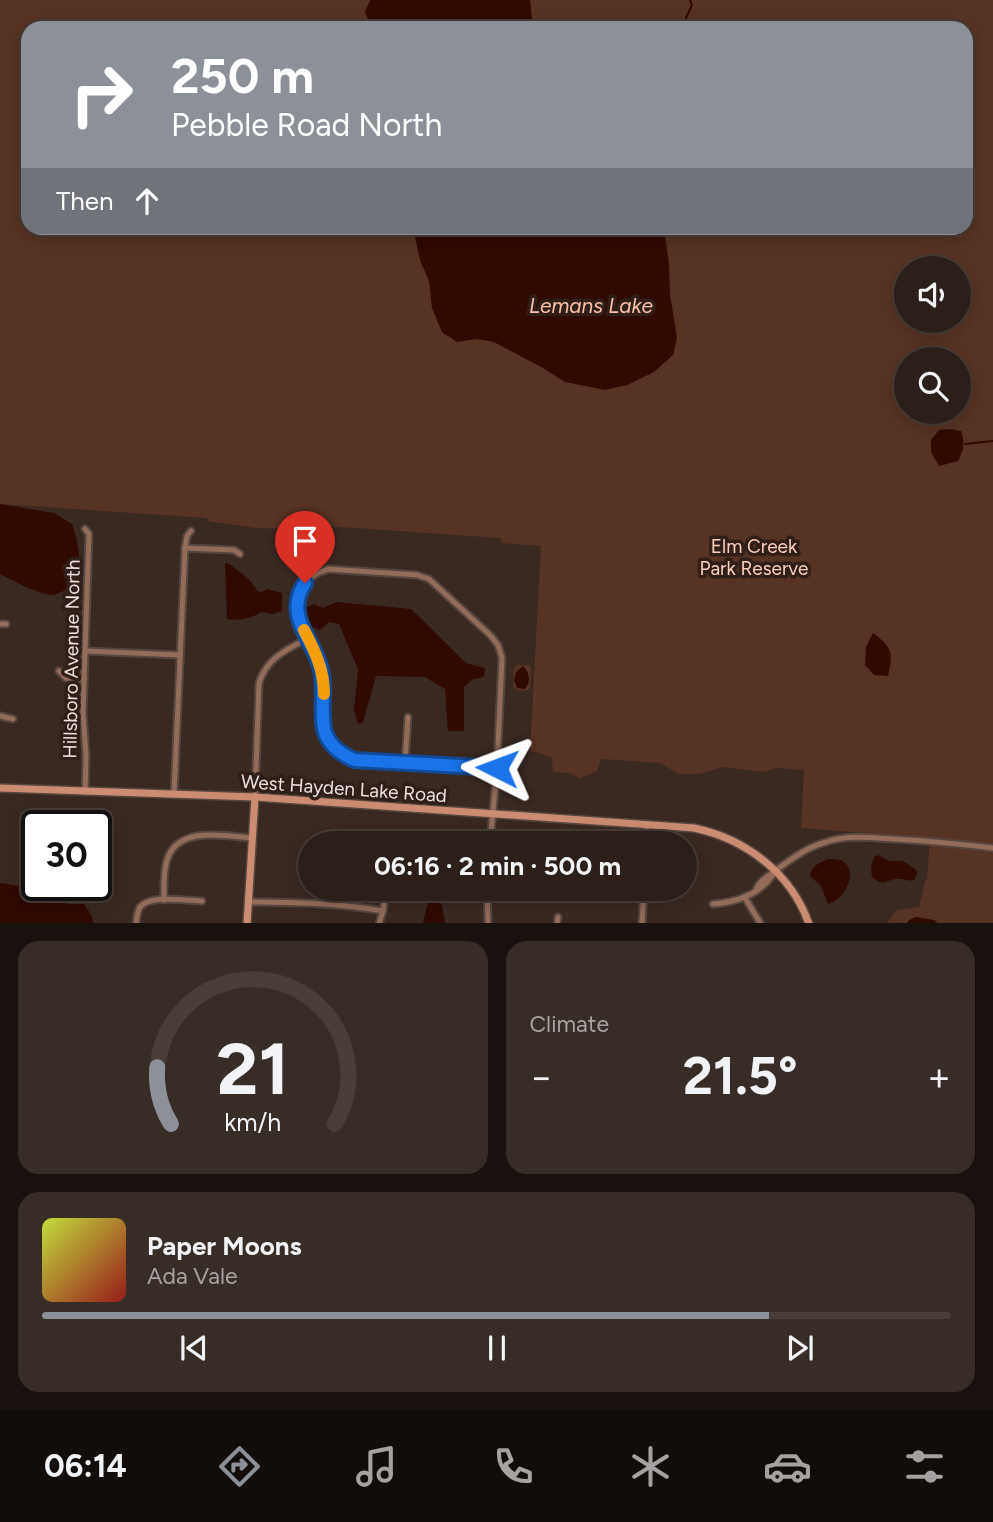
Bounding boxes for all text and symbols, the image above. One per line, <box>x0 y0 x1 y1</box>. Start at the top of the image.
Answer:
text: 250 m <box>171 46 314 105</box>
icon: right <box>56 49 147 140</box>
text: Pebble Road North <box>171 106 442 144</box>
icon: ahead <box>128 182 166 220</box>
text: Then <box>56 185 114 217</box>
map controls <box>894 256 971 424</box>
button: sound <box>894 256 971 333</box>
water label: Lemans Lake <box>529 293 654 318</box>
button: search <box>894 347 971 424</box>
pin <box>275 511 335 583</box>
icon: arrive <box>286 522 324 560</box>
park label: Elm Creek Park Reserve <box>700 535 808 580</box>
street label: Hillsboro Avenue North <box>58 559 85 759</box>
position arrow <box>460 731 534 805</box>
street label: West Hayden Lake Road <box>240 770 448 807</box>
speed limit sign: 30 <box>21 810 112 901</box>
text: 06:16 · 2 min · 500 m <box>374 850 621 882</box>
text: Climate <box>530 1010 609 1038</box>
text: 21 <box>216 1025 289 1112</box>
text: 21.5° <box>683 1045 798 1107</box>
text: − <box>530 1054 553 1100</box>
text: + <box>927 1054 951 1100</box>
text: km/h <box>224 1106 281 1136</box>
text: Paper Moons <box>147 1230 302 1262</box>
text: Ada Vale <box>147 1262 238 1290</box>
icon: previous <box>175 1329 213 1367</box>
icon: pause <box>478 1329 516 1367</box>
icon: next <box>781 1329 819 1367</box>
icon: directions <box>215 1442 264 1491</box>
icon: music <box>352 1442 401 1491</box>
icon: phone <box>489 1442 538 1491</box>
icon: climate <box>626 1442 675 1491</box>
icon: car <box>763 1442 812 1491</box>
icon: filters <box>900 1442 949 1491</box>
text: 06:14 <box>44 1447 127 1485</box>

